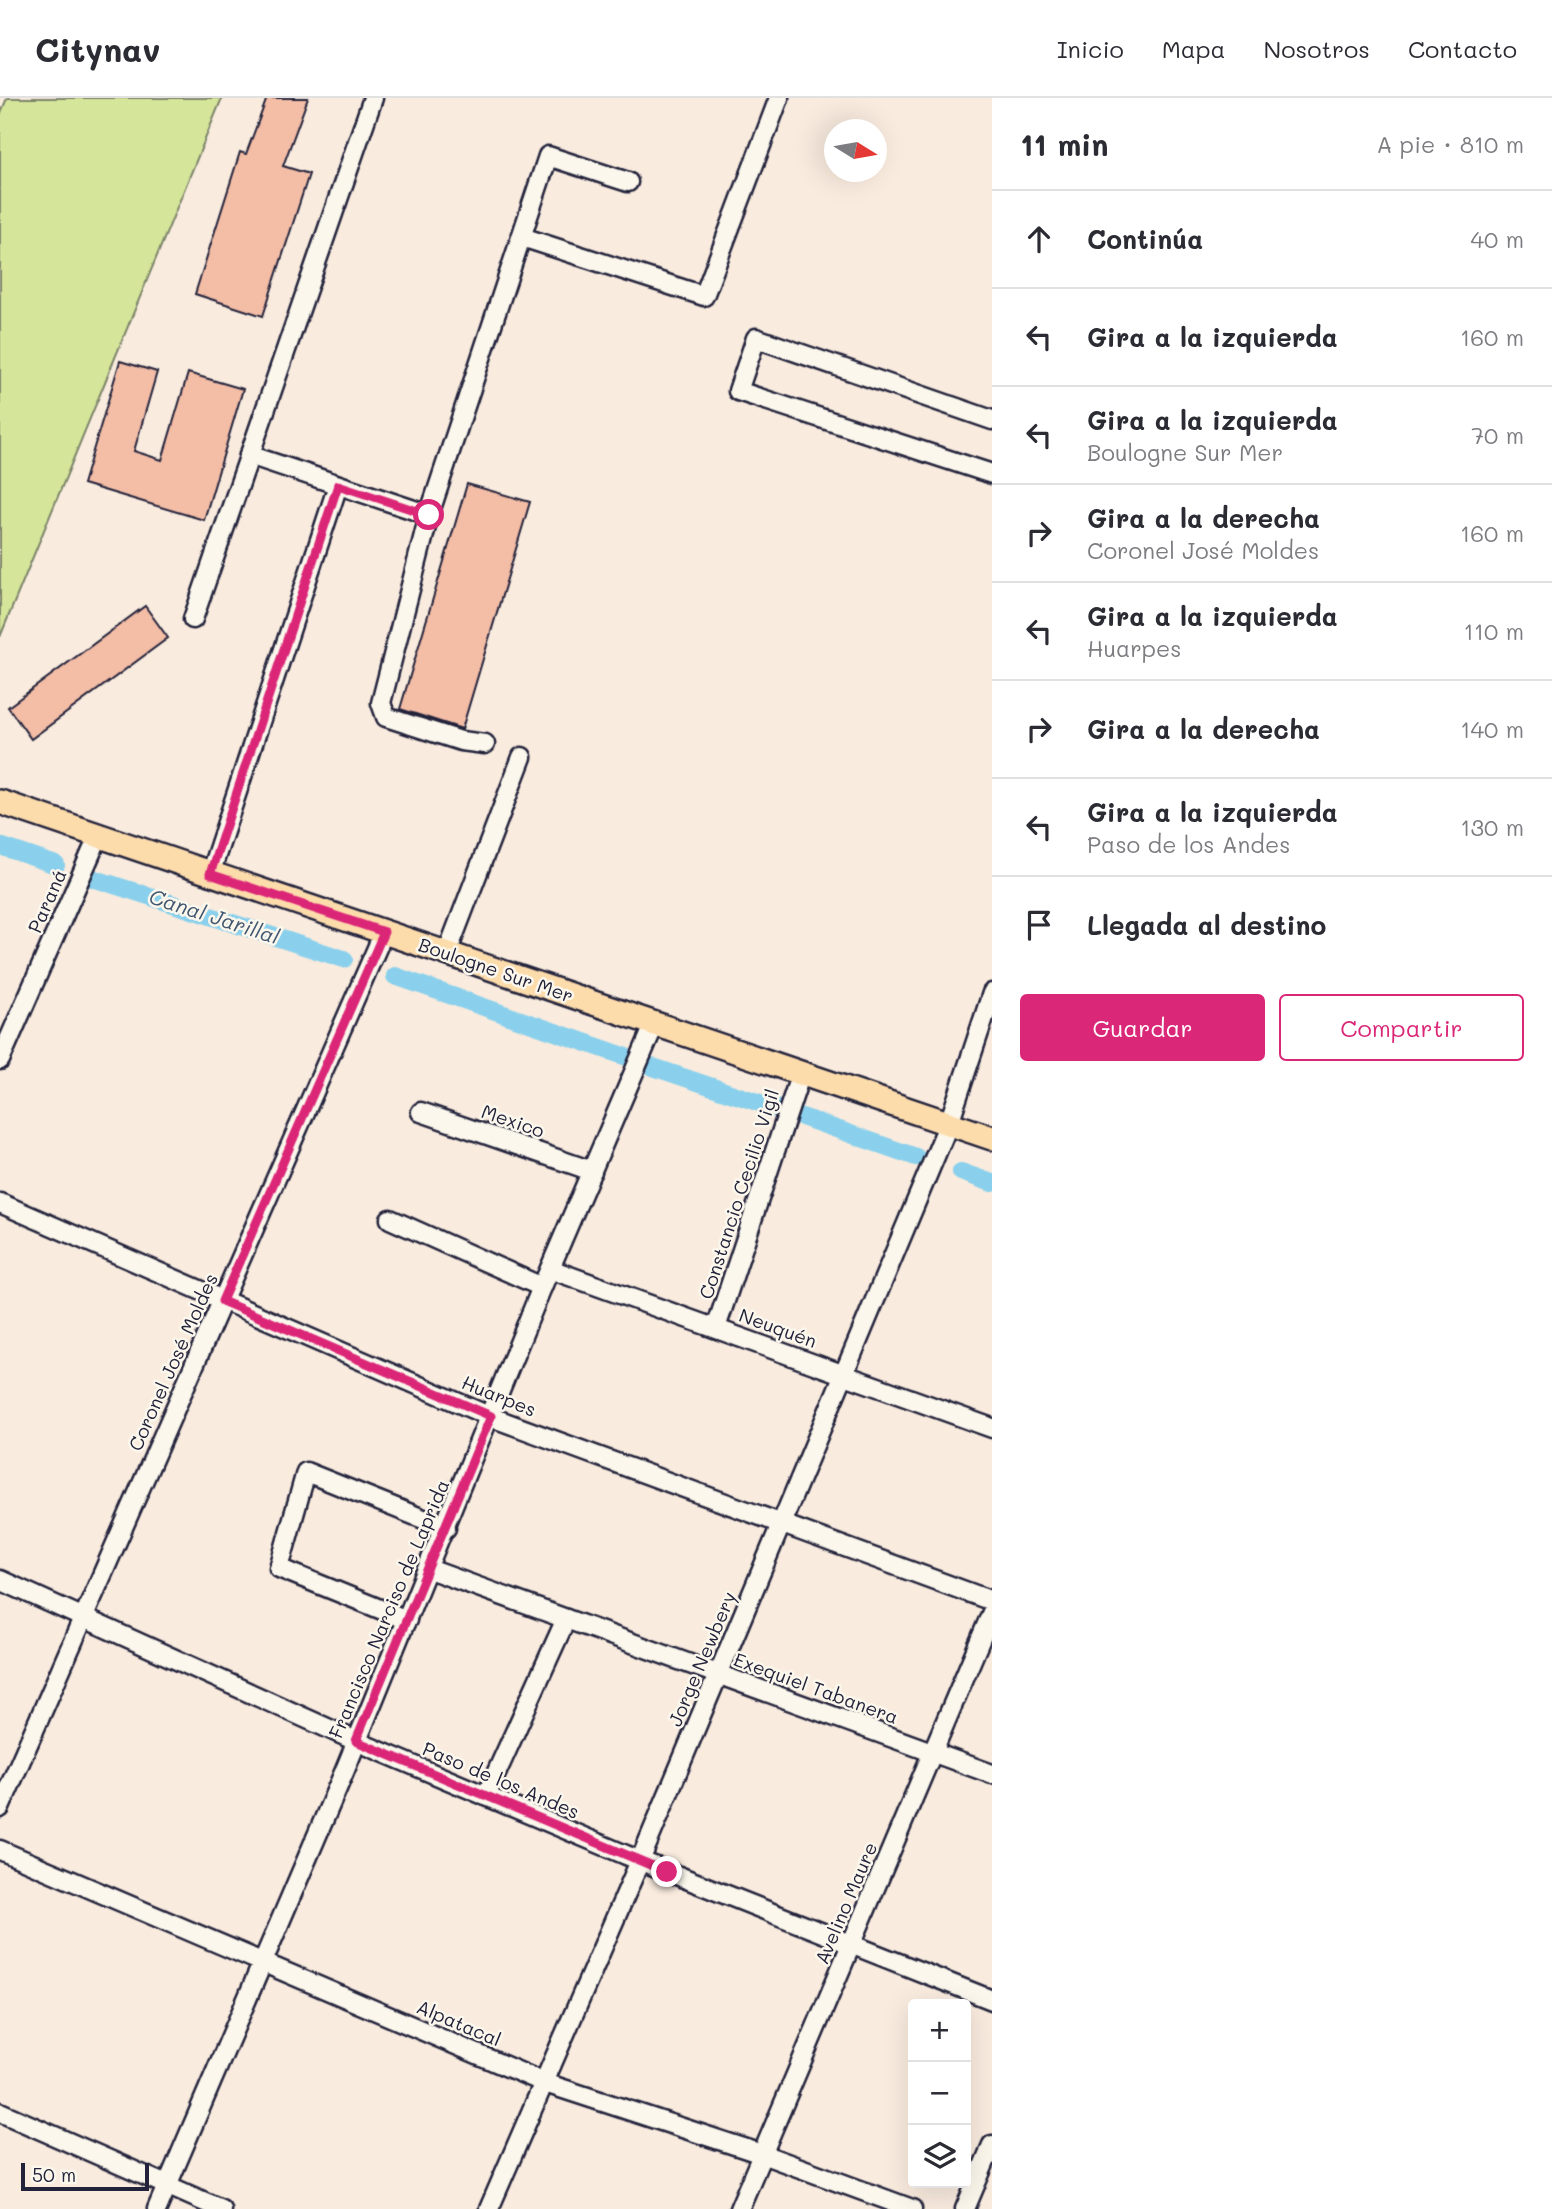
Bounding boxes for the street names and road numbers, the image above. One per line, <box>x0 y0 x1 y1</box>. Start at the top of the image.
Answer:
street label: Paraná <box>21 865 72 937</box>
street label: Boulogne Sur Mer <box>415 931 577 1008</box>
street label: Constancio Cecilio Vigil <box>693 1086 784 1302</box>
street label: Mexico <box>478 1098 548 1143</box>
street label: Coronel José Moldes <box>122 1269 223 1454</box>
street label: Neuquén <box>736 1302 821 1353</box>
street label: Huarpes <box>458 1369 540 1422</box>
street label: Francisco Narciso de Laprida <box>323 1476 455 1742</box>
street label: Jorge Newbery <box>662 1588 741 1730</box>
street label: Exequiel Tabanera <box>730 1646 902 1729</box>
street label: Paso de los Andes <box>419 1735 583 1824</box>
street label: Avelino Maure <box>809 1838 882 1968</box>
street label: Alpatacal <box>413 1994 505 2052</box>

